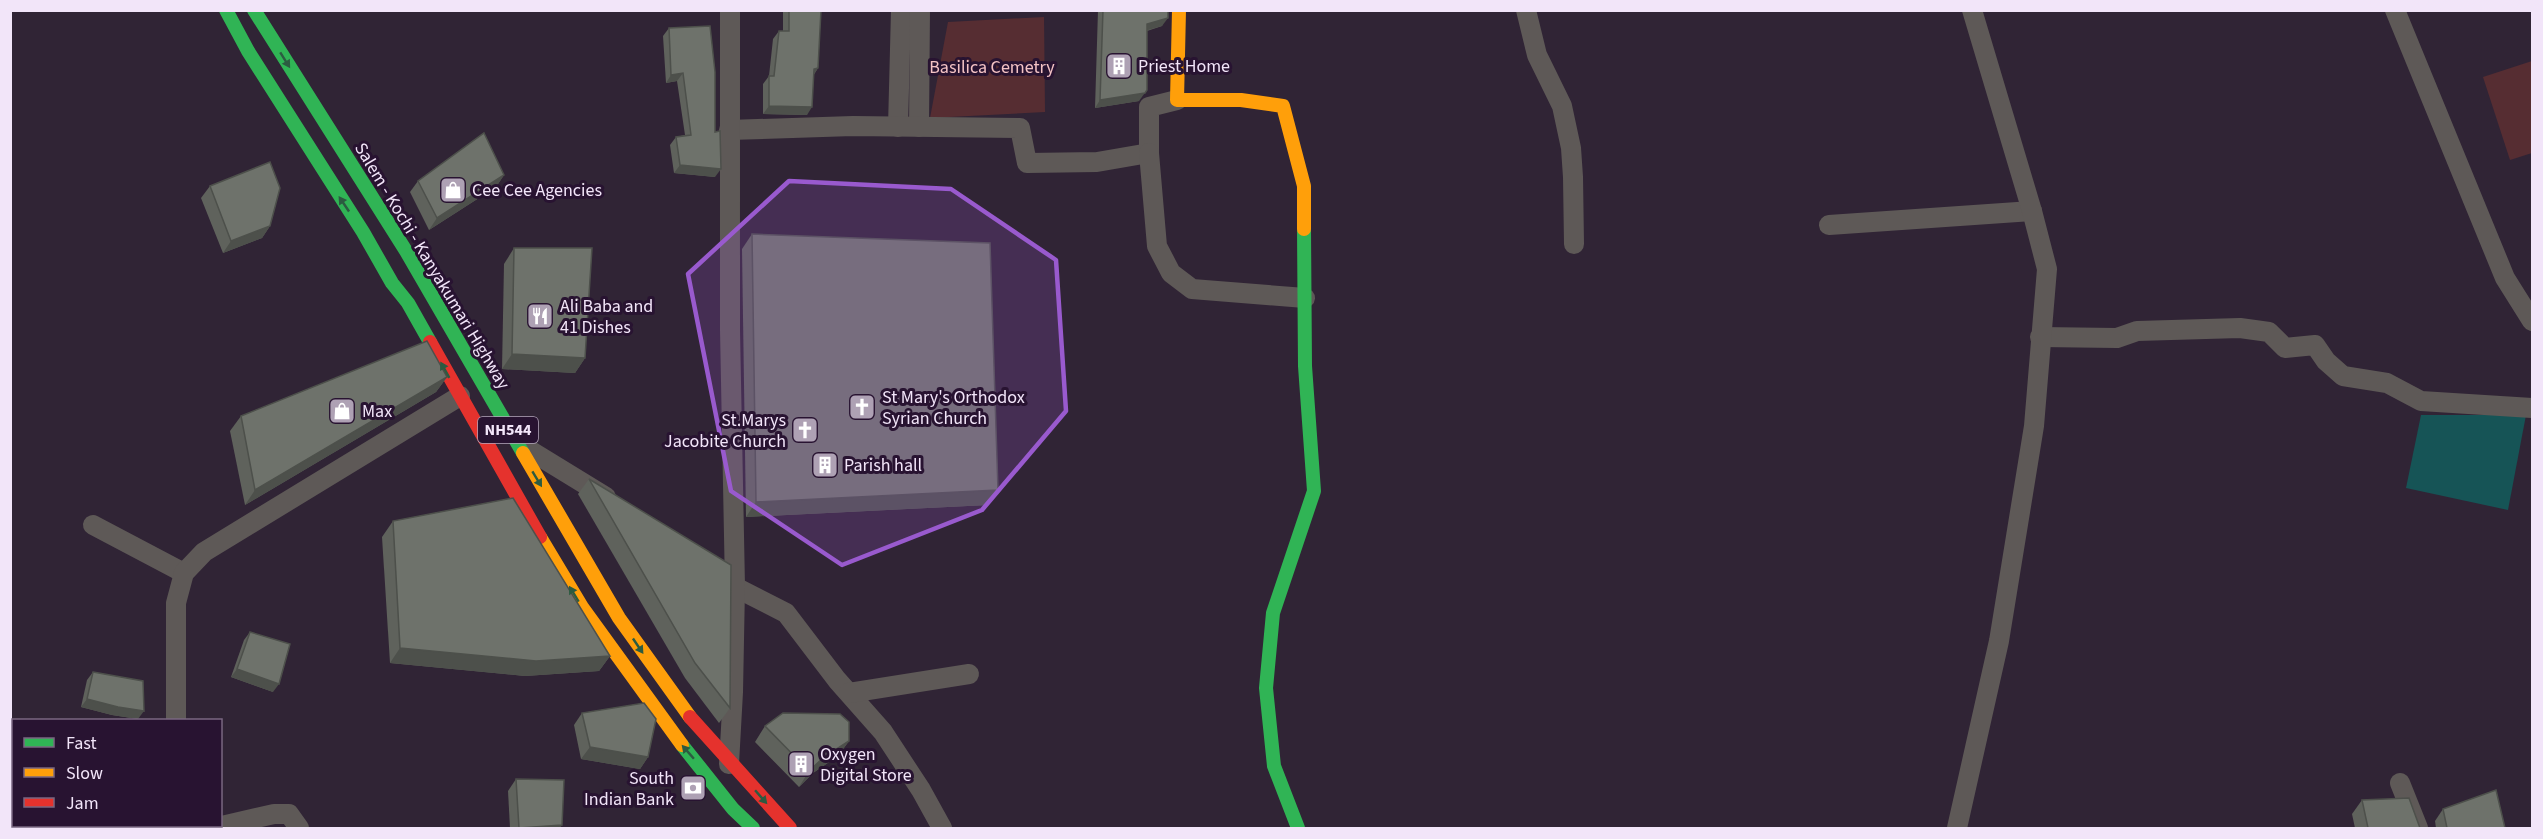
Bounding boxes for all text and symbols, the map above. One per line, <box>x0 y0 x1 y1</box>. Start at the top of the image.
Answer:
building icon: Priest Home <box>1104 51 1134 81</box>
one-way arrow <box>279 52 290 68</box>
place label: Priest Home <box>1138 54 1230 79</box>
park label: Basilica Cemetry <box>929 55 1055 80</box>
street label: Salem - Kochi - Kanyakumari Highway <box>348 138 516 395</box>
shop icon: Cee Cee Agencies <box>438 175 468 205</box>
place label: Cee Cee Agencies <box>472 178 602 203</box>
one-way arrow <box>339 196 350 212</box>
place label: Ali Baba and 41 Dishes <box>560 294 653 340</box>
restaurant icon: Ali Baba and 41 Dishes <box>525 301 555 331</box>
one-way arrow <box>440 362 450 379</box>
place label: St Mary's Orthodox Syrian Church <box>882 385 1025 431</box>
church icon: St Mary's Orthodox Syrian Church <box>847 392 877 422</box>
shop icon: Max <box>327 396 357 426</box>
place label: Max <box>362 399 392 424</box>
place label: St.Marys Jacobite Church <box>664 408 786 454</box>
church icon: St.Marys Jacobite Church <box>790 415 820 445</box>
road number: NH544 <box>478 417 538 443</box>
building icon: Parish hall <box>810 450 840 480</box>
place label: Parish hall <box>844 453 922 478</box>
one-way arrow <box>532 471 543 487</box>
one-way arrow <box>569 586 580 602</box>
one-way arrow <box>632 638 643 654</box>
legend <box>12 719 222 827</box>
text: Fast <box>66 731 97 756</box>
place label: Oxygen Digital Store <box>820 742 912 788</box>
one-way arrow <box>682 744 695 760</box>
building icon: Oxygen Digital Store <box>786 749 816 779</box>
text: Slow <box>66 761 103 786</box>
place label: South Indian Bank <box>584 766 674 812</box>
bank icon: South Indian Bank <box>678 773 708 803</box>
one-way arrow <box>754 789 767 804</box>
text: Jam <box>66 791 99 816</box>

